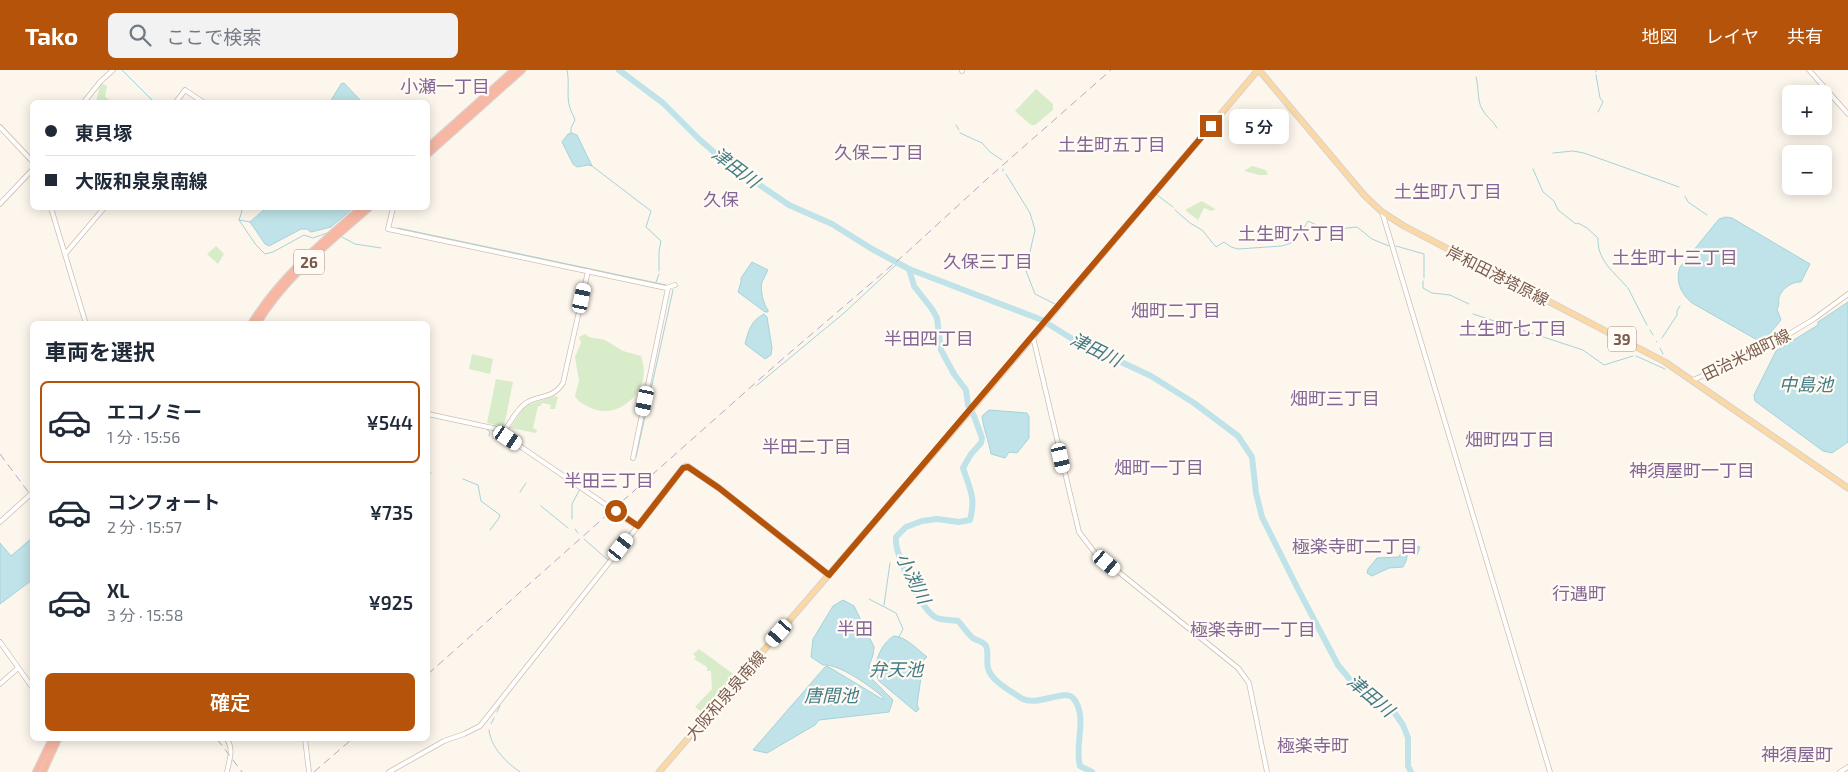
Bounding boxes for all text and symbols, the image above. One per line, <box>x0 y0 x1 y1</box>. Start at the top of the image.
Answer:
search box <box>108 13 458 58</box>
text: Tako <box>25 21 78 50</box>
icon: search <box>126 21 154 49</box>
text: ここで検索 <box>166 25 261 48</box>
text: 地図 <box>1642 25 1678 47</box>
text: レイヤ <box>1706 25 1759 47</box>
text: 共有 <box>1787 25 1823 47</box>
district label: 小瀬一丁目 <box>400 75 490 97</box>
map controls <box>1782 85 1832 195</box>
button: + <box>1782 85 1832 135</box>
callout: 5 分 <box>1228 108 1288 144</box>
route end <box>1200 115 1222 137</box>
text: 5 分 <box>1245 117 1273 136</box>
text: 東貝塚 <box>75 121 132 144</box>
district label: 土生町五丁目 <box>1058 133 1166 155</box>
district label: 久保二丁目 <box>834 141 924 163</box>
water label: 津田川 <box>708 142 766 193</box>
button: − <box>1782 145 1832 195</box>
text: 大阪和泉泉南線 <box>75 169 208 192</box>
district label: 土生町八丁目 <box>1394 180 1502 202</box>
district label: 久保 <box>703 188 739 210</box>
district label: 土生町六丁目 <box>1238 222 1346 244</box>
street label: 岸和田港塔原線 <box>1444 241 1552 309</box>
district label: 土生町十三丁目 <box>1612 246 1738 268</box>
road number: 26 <box>294 250 324 274</box>
district label: 久保三丁目 <box>943 250 1033 272</box>
car <box>571 282 592 314</box>
district label: 畑町二丁目 <box>1131 299 1221 321</box>
district label: 土生町七丁目 <box>1459 317 1567 339</box>
street label: 田治米畑町線 <box>1699 324 1793 384</box>
road number: 39 <box>1608 326 1636 352</box>
district label: 半田四丁目 <box>884 327 974 349</box>
water label: 津田川 <box>1067 327 1127 372</box>
text: 車両を選択 <box>45 338 155 364</box>
water label: 中島池 <box>1779 373 1835 395</box>
car <box>634 385 655 417</box>
district label: 畑町三丁目 <box>1290 387 1380 409</box>
icon: car <box>47 400 92 445</box>
text: エコノミー <box>107 400 202 423</box>
text: ¥544 <box>367 411 413 434</box>
car <box>491 423 524 453</box>
text: 1 分 · 15:56 <box>107 427 180 446</box>
district label: 畑町四丁目 <box>1465 428 1555 450</box>
district label: 半田二丁目 <box>762 435 852 457</box>
car <box>1050 442 1071 474</box>
district label: 畑町一丁目 <box>1114 456 1204 478</box>
district label: 神須屋町一丁目 <box>1629 459 1755 481</box>
district label: 半田三丁目 <box>564 469 654 491</box>
icon: car <box>47 490 92 535</box>
text: コンフォート <box>107 490 220 513</box>
route start <box>605 500 627 522</box>
text: ¥735 <box>370 501 413 524</box>
text: 2 分 · 15:57 <box>107 517 182 536</box>
car <box>605 531 636 563</box>
district label: 極楽寺町二丁目 <box>1292 535 1418 557</box>
car <box>1090 548 1123 578</box>
water label: 小渕川 <box>892 549 937 609</box>
text: XL <box>107 579 129 602</box>
icon: car <box>47 580 92 625</box>
district label: 行遇町 <box>1552 582 1606 604</box>
text: ¥925 <box>368 591 413 614</box>
text: 3 分 · 15:58 <box>107 605 183 624</box>
car <box>763 617 794 649</box>
district label: 半田 <box>837 617 873 639</box>
district label: 極楽寺町一丁目 <box>1190 618 1316 640</box>
street label: 大阪和泉泉南線 <box>681 646 769 744</box>
water label: 弁天池 <box>869 658 925 680</box>
water label: 津田川 <box>1343 669 1400 722</box>
button: 確定 <box>45 673 415 731</box>
water label: 唐間池 <box>804 684 860 706</box>
district label: 極楽寺町 <box>1277 734 1349 756</box>
district label: 神須屋町 <box>1761 743 1833 765</box>

